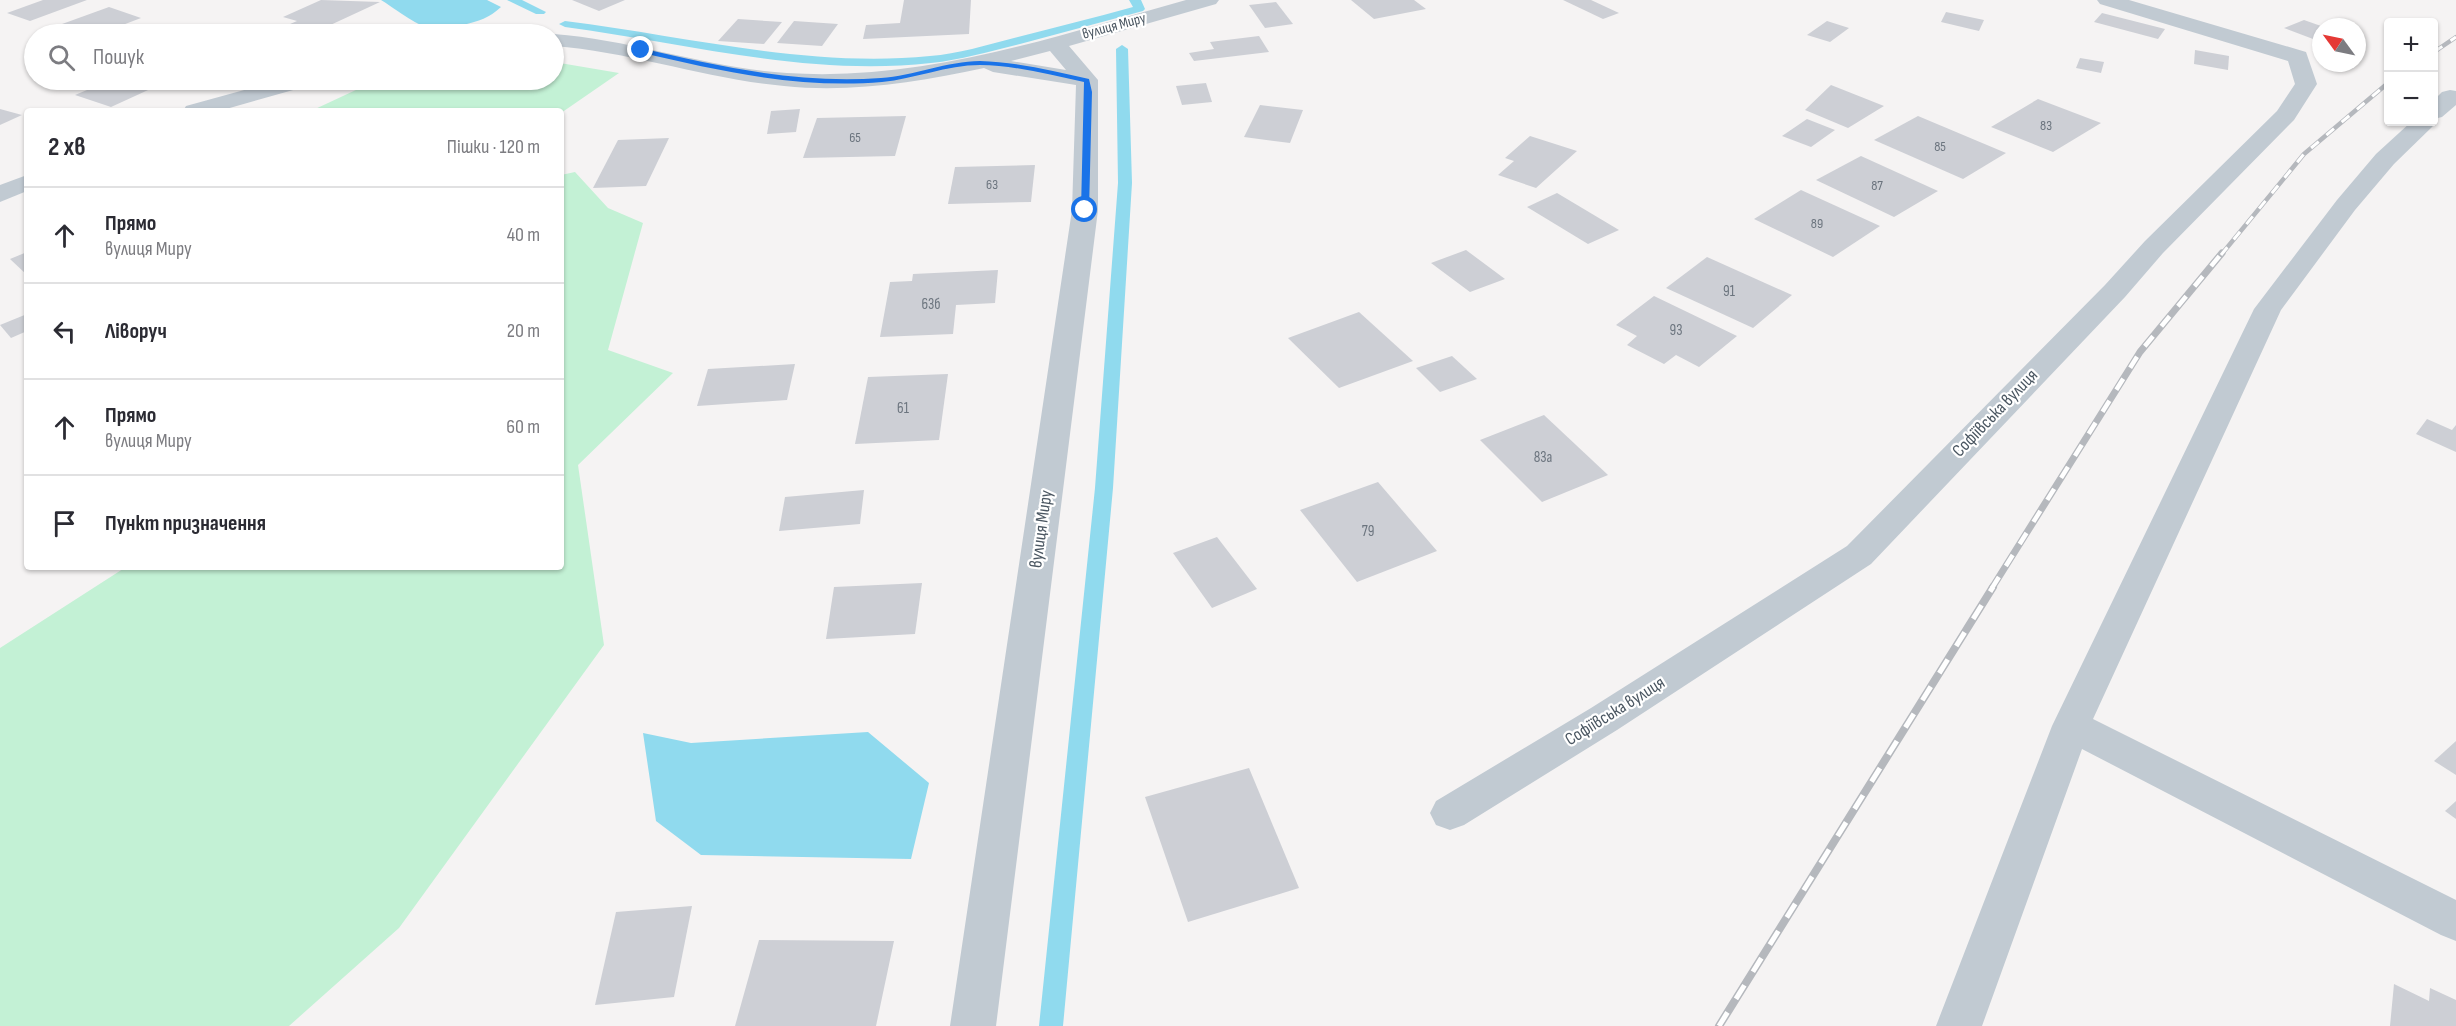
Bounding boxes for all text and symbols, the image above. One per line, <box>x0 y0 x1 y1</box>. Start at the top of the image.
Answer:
street label: вулиця Миру <box>1080 8 1148 44</box>
north arrow <box>2312 18 2366 72</box>
map controls <box>2384 18 2438 126</box>
button: + <box>2384 18 2438 72</box>
search box <box>24 24 564 90</box>
route end <box>627 36 653 62</box>
icon: search <box>45 41 78 74</box>
text: Пошук <box>93 44 144 71</box>
button: − <box>2384 72 2438 126</box>
house number: 83 <box>2040 117 2052 134</box>
house number: 65 <box>849 129 861 146</box>
text: 2 хв <box>48 132 86 163</box>
text: Пішки · 120 m <box>447 135 540 159</box>
house number: 85 <box>1934 138 1946 155</box>
house number: 63 <box>986 176 998 193</box>
house number: 87 <box>1871 177 1883 194</box>
route start <box>1071 196 1097 222</box>
text: Прямо <box>105 210 156 237</box>
house number: 89 <box>1811 215 1823 232</box>
icon: ahead <box>48 219 81 252</box>
text: 40 m <box>507 223 540 247</box>
text: вулиця Миру <box>105 237 192 261</box>
house number: 91 <box>1723 282 1736 301</box>
house number: 63б <box>921 295 941 314</box>
icon: left <box>48 315 81 348</box>
text: Ліворуч <box>105 318 167 345</box>
text: 20 m <box>507 319 540 343</box>
house number: 93 <box>1670 321 1682 340</box>
street label: Софіївська вулиця <box>1948 365 2042 461</box>
house number: 61 <box>897 399 910 418</box>
text: Прямо <box>105 402 156 429</box>
icon: ahead <box>48 411 81 444</box>
text: 60 m <box>506 415 540 439</box>
text: вулиця Миру <box>105 429 192 453</box>
house number: 83а <box>1534 448 1553 467</box>
street label: вулиця Миру <box>1025 489 1057 569</box>
icon: arrive <box>48 507 81 540</box>
text: Пункт призначення <box>105 510 266 537</box>
house number: 79 <box>1362 522 1374 541</box>
street label: Софіївська вулиця <box>1561 672 1669 750</box>

